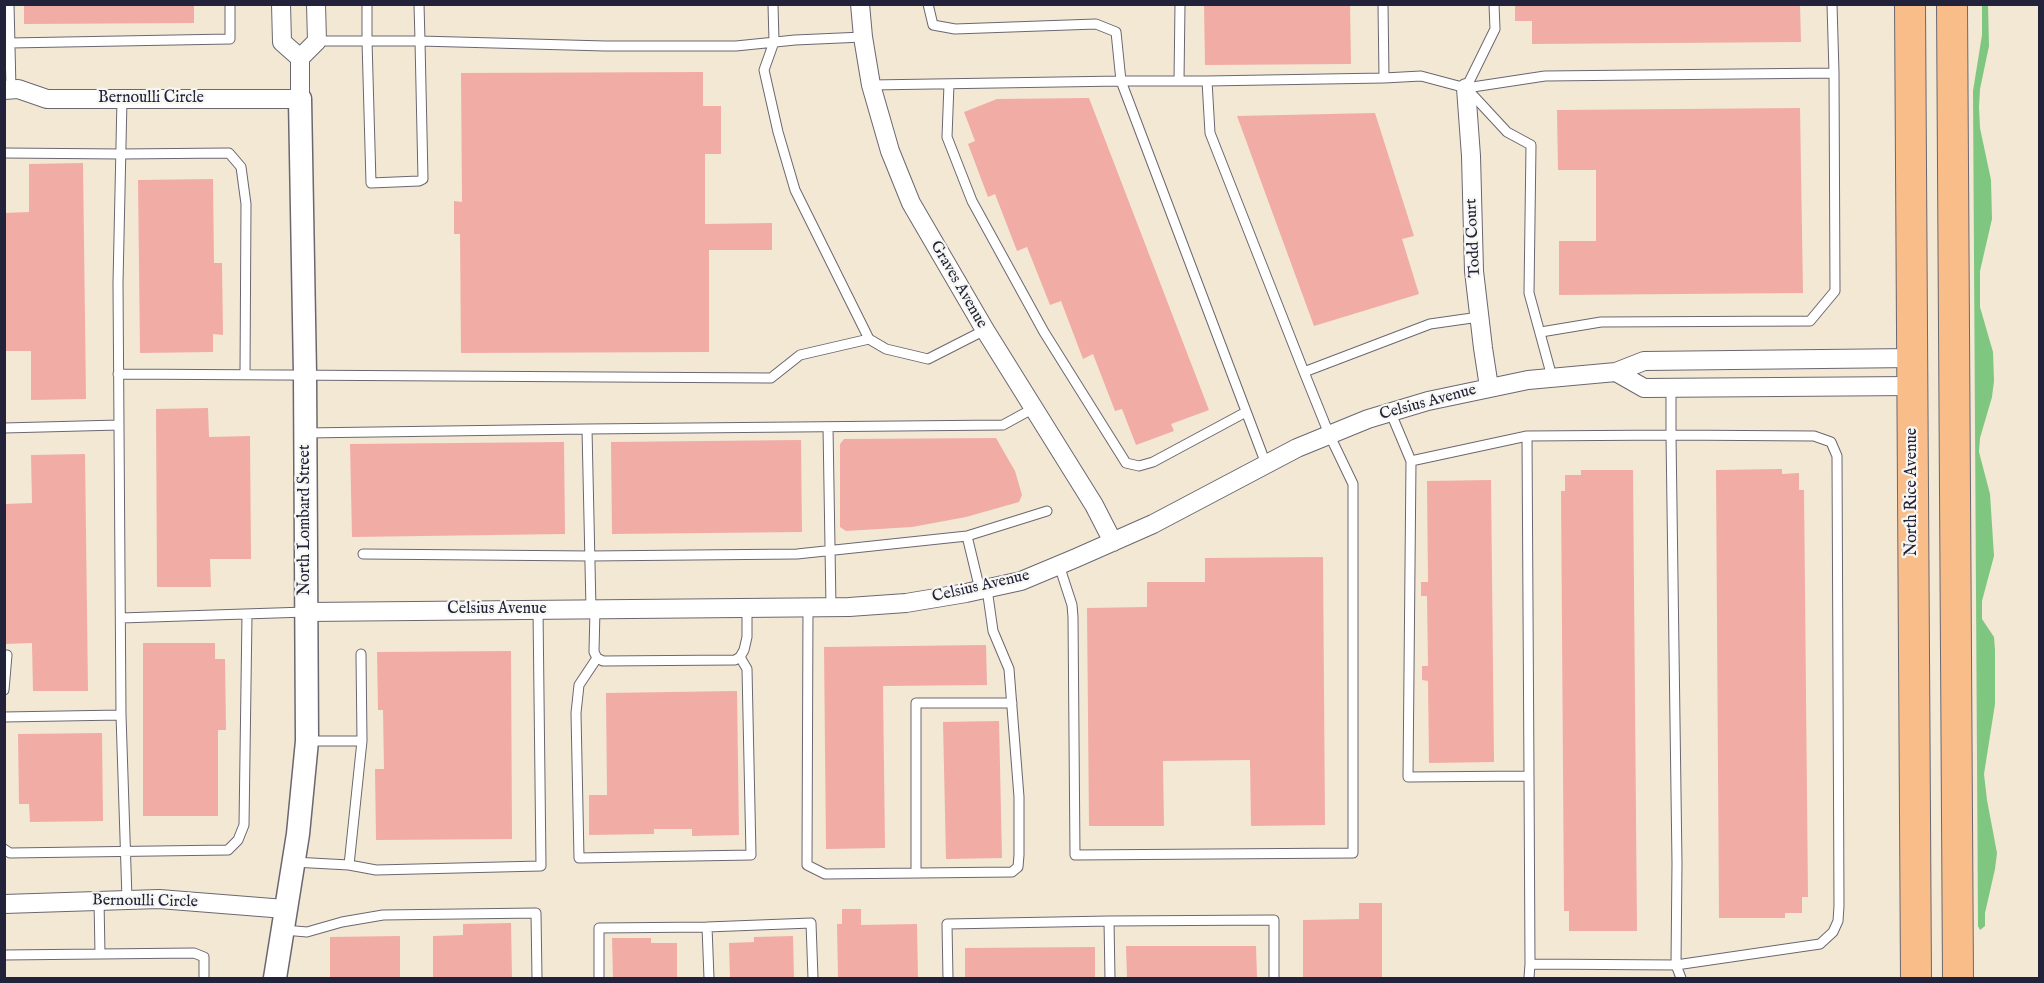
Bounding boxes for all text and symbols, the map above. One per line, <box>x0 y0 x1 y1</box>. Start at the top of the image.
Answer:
street label: Bernoulli Circle <box>98 89 204 109</box>
street label: Todd Court <box>1462 198 1486 278</box>
street label: Graves Avenue <box>925 238 991 332</box>
street label: Celsius Avenue <box>1378 381 1478 425</box>
street label: North Rice Avenue <box>1903 428 1923 556</box>
street label: North Lombard Street <box>296 445 316 595</box>
street label: Celsius Avenue <box>930 566 1032 608</box>
street label: Celsius Avenue <box>447 600 547 620</box>
street label: Bernoulli Circle <box>92 891 198 913</box>

